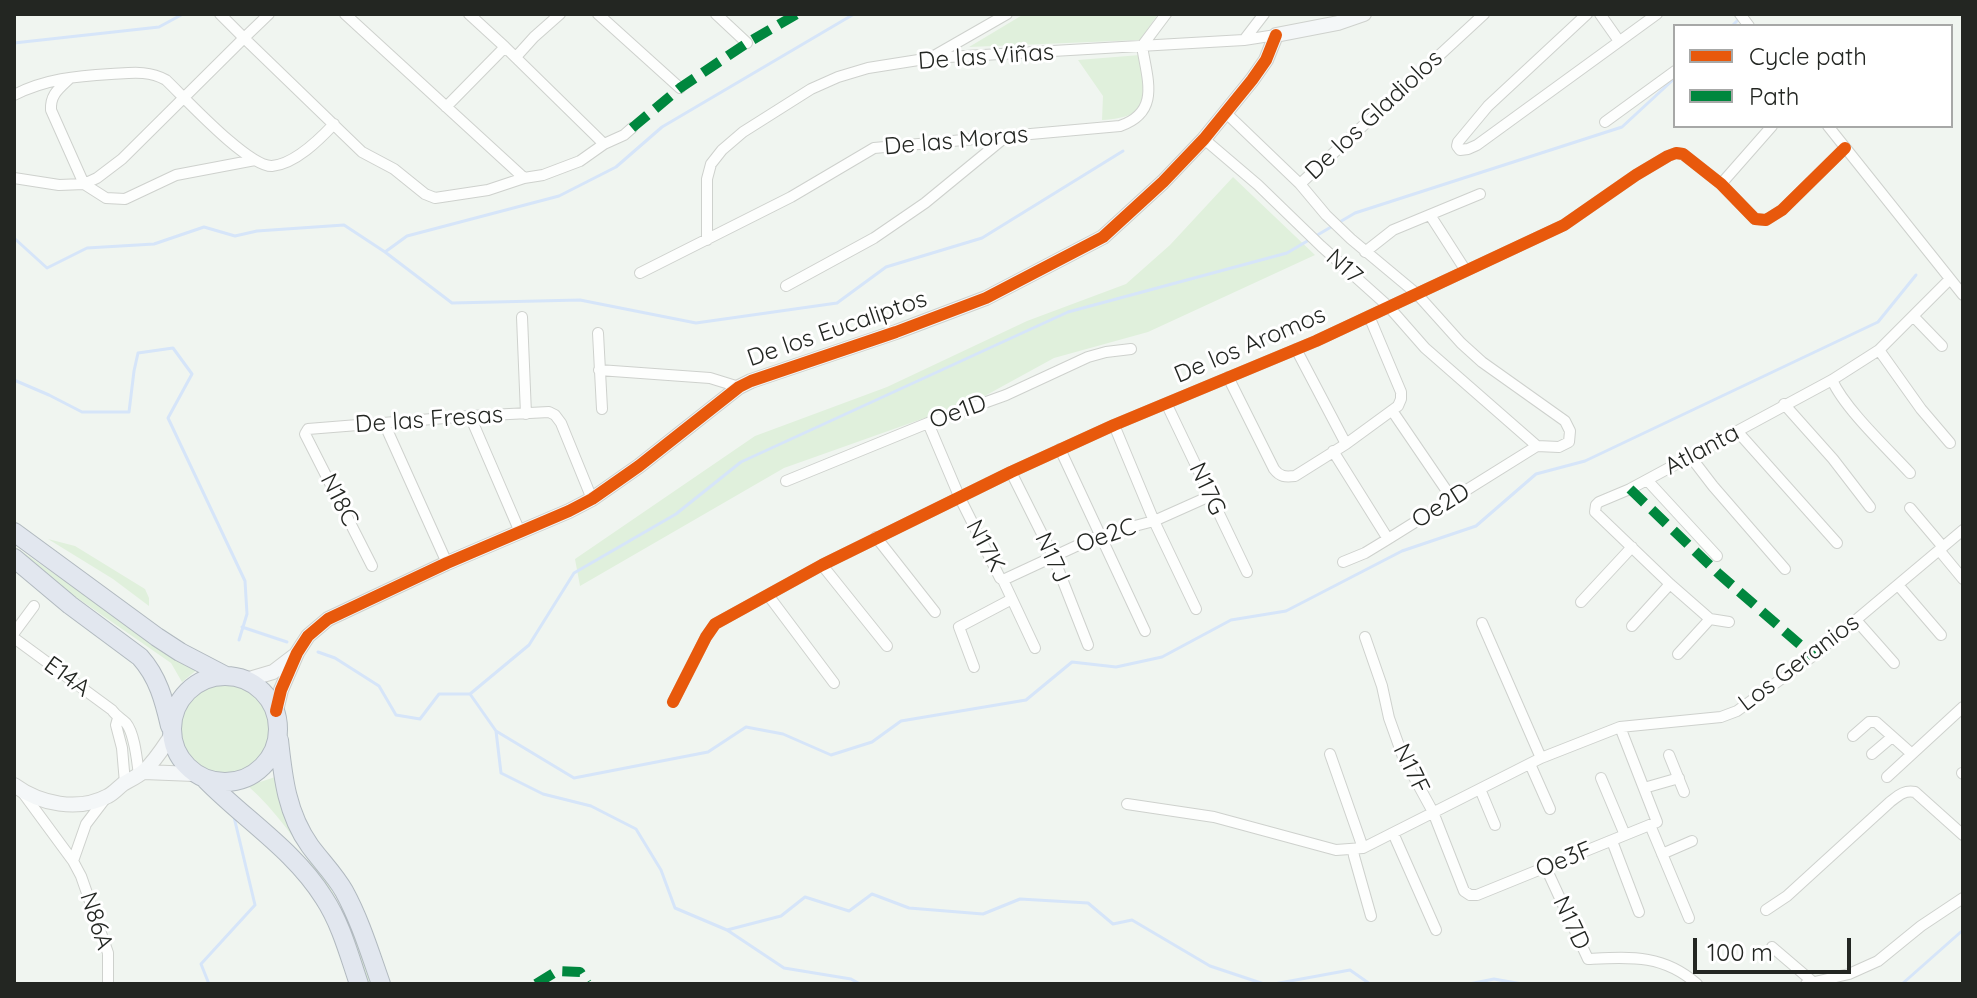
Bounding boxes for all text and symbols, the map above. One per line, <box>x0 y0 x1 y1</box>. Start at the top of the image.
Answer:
legend <box>1673 24 1953 128</box>
street label: De las Viñas <box>917 38 1055 76</box>
text: Cycle path <box>1749 41 1867 71</box>
street label: De los Gladiolos <box>1299 44 1449 186</box>
text: Path <box>1749 81 1800 111</box>
street label: De las Moras <box>883 120 1029 162</box>
street label: N17 <box>1320 243 1368 291</box>
street label: De los Eucaliptos <box>743 285 931 373</box>
street label: De los Aromos <box>1170 300 1330 390</box>
street label: Oe1D <box>926 389 990 435</box>
street label: De las Fresas <box>354 400 504 440</box>
street label: Atlanta <box>1660 418 1744 482</box>
street label: N17G <box>1182 458 1232 520</box>
street label: N18C <box>314 469 364 531</box>
street label: Oe2D <box>1407 477 1475 535</box>
street label: Oe2C <box>1072 512 1140 560</box>
street label: N17K <box>959 515 1011 577</box>
street label: N17J <box>1028 528 1076 588</box>
street label: Los Geranios <box>1733 608 1865 718</box>
street label: E14A <box>38 651 96 703</box>
street label: N17F <box>1387 739 1435 799</box>
street label: Oe3F <box>1532 836 1596 884</box>
street label: N86A <box>73 889 119 953</box>
street label: N17D <box>1546 892 1596 954</box>
scale bar <box>1697 922 1855 972</box>
text: 100 m <box>1707 937 1773 967</box>

